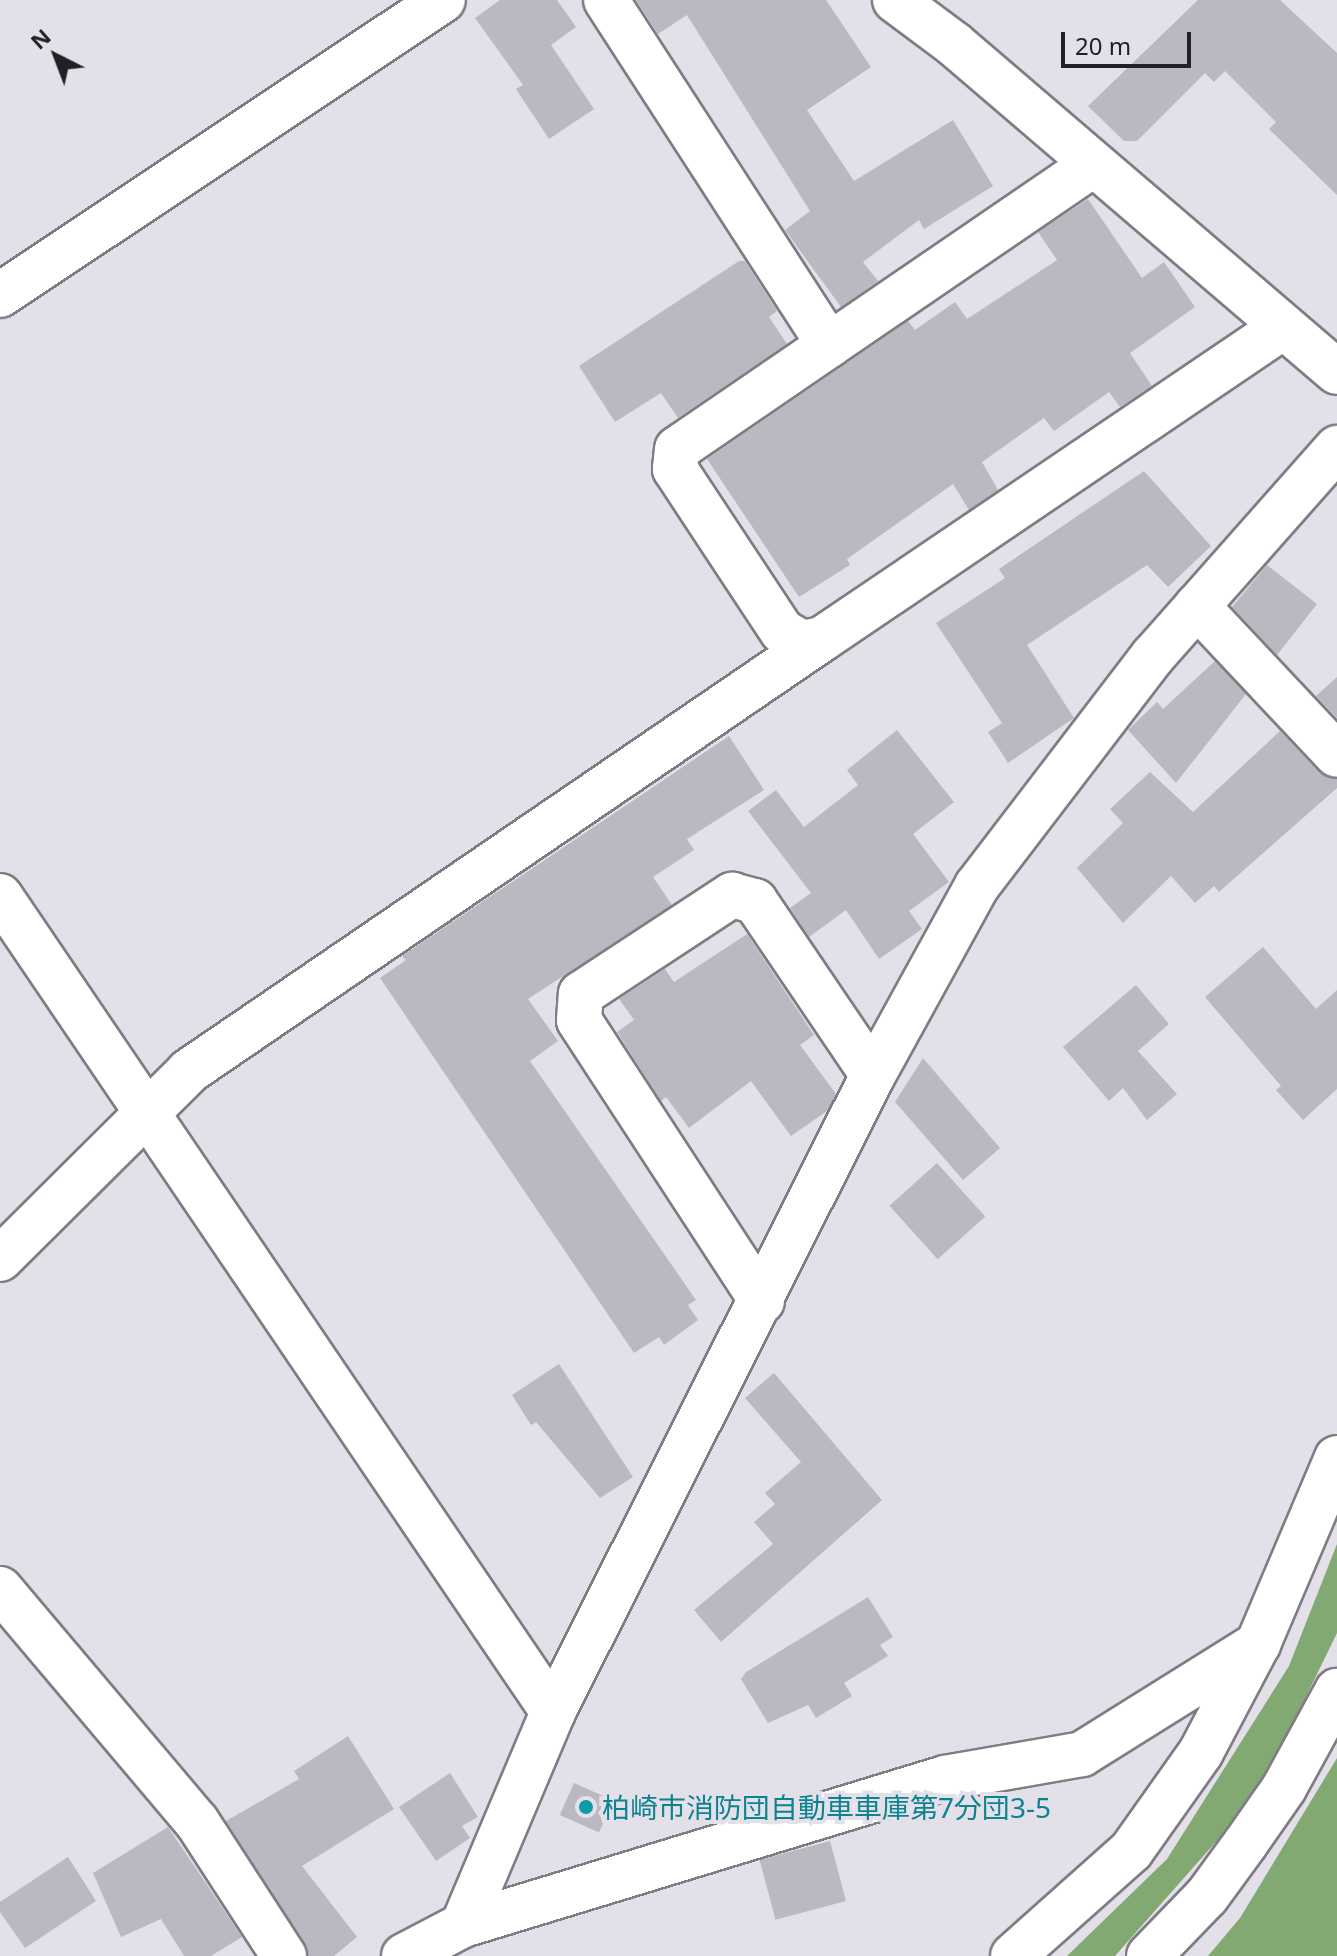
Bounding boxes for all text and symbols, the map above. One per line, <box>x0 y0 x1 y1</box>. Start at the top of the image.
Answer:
north arrow <box>16 16 96 96</box>
scale bar <box>1065 16 1195 66</box>
text: N <box>23 21 57 55</box>
text: 20 m <box>1075 29 1131 62</box>
place label: 柏崎市消防団自動車車庫第7分団3-5 <box>602 1790 1051 1824</box>
marker: 柏崎市消防団自動車車庫第7分団3-5 <box>577 1798 595 1816</box>

